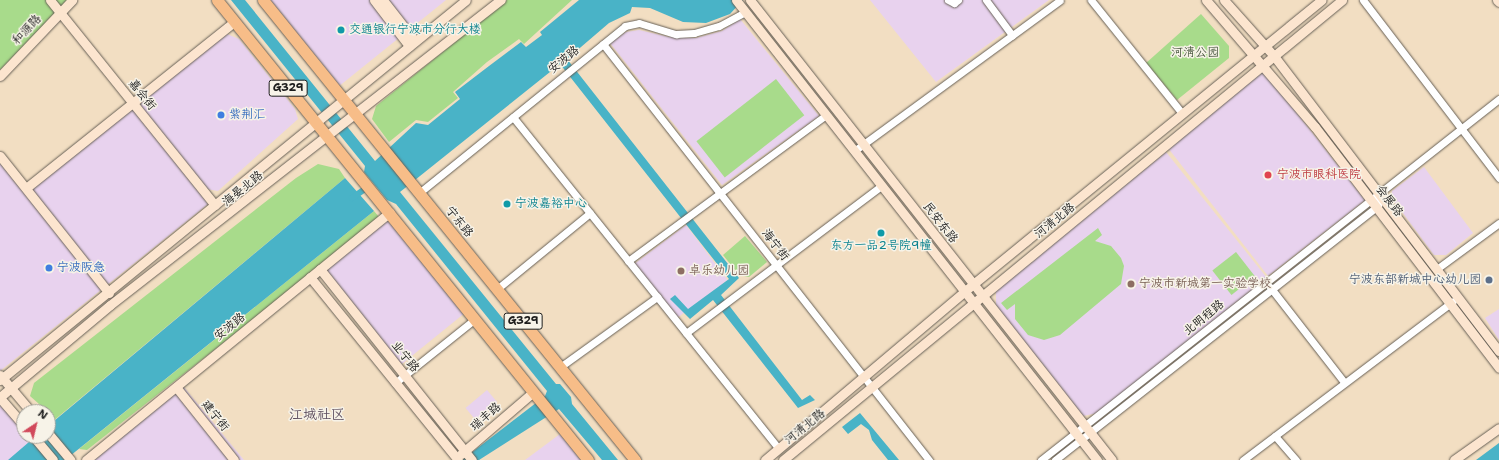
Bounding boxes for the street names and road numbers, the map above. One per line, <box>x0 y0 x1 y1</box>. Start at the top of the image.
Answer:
street label: 和源路 <box>9 12 45 48</box>
street label: 安波路 <box>545 43 583 77</box>
street label: 嘉会街 <box>125 76 159 114</box>
road number: G329 <box>268 79 308 97</box>
street label: 海晏北路 <box>220 168 266 210</box>
street label: 会展路 <box>1372 182 1406 220</box>
street label: 民安东路 <box>920 200 960 246</box>
street label: 河清北路 <box>1032 200 1078 242</box>
street label: 宁东路 <box>442 203 476 241</box>
street label: 海宁街 <box>758 226 792 264</box>
street label: 北明程路 <box>1181 297 1227 339</box>
street label: 安波路 <box>211 310 249 344</box>
road number: G329 <box>503 312 543 330</box>
street label: 业宁路 <box>388 338 422 376</box>
street label: 建宁街 <box>198 397 232 435</box>
street label: 瑞丰路 <box>468 400 504 434</box>
street label: 河清北路 <box>782 406 828 448</box>

